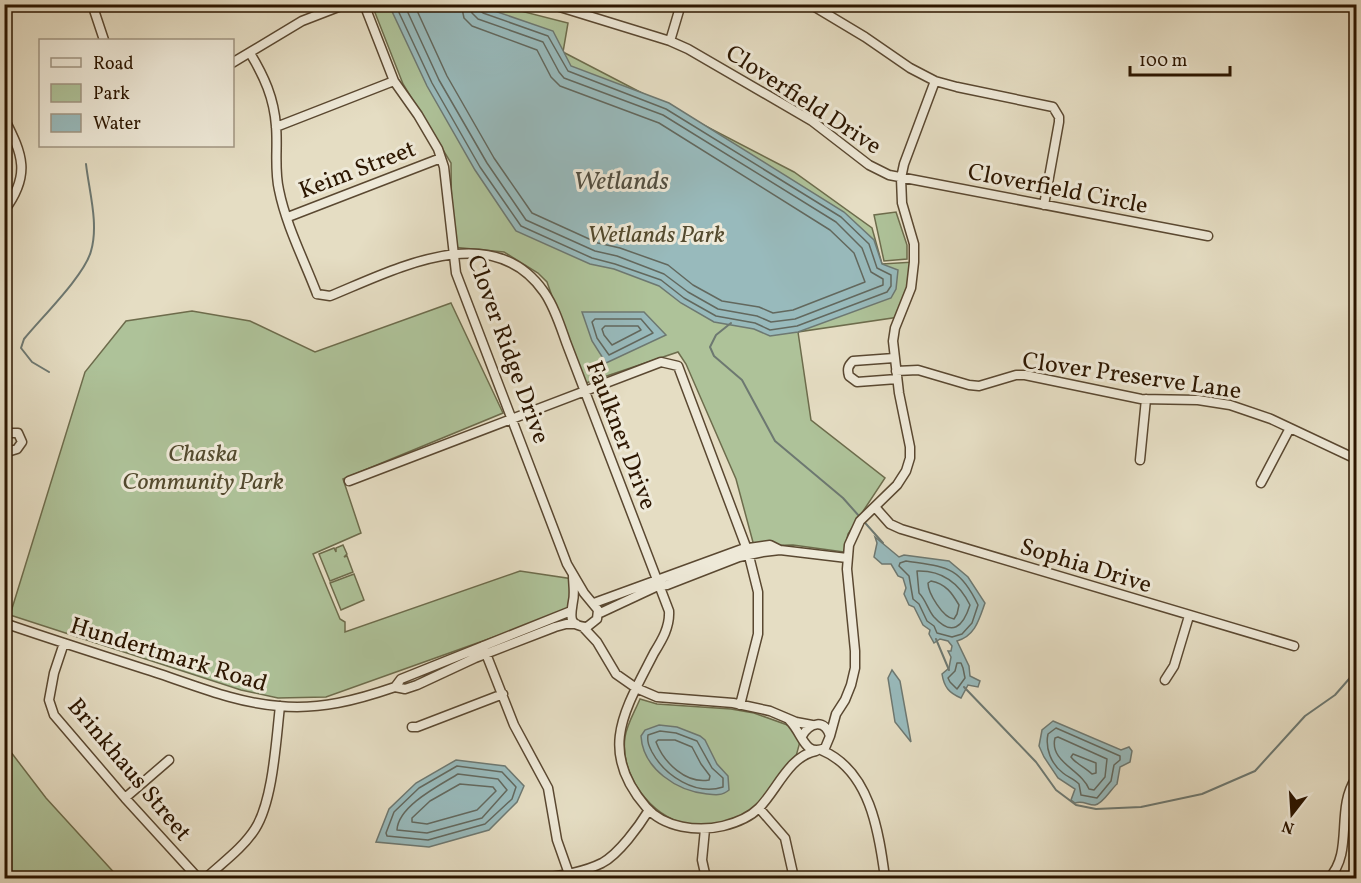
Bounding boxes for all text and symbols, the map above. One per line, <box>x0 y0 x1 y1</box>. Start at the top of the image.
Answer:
street label: Cloverfield Drive <box>718 37 888 164</box>
legend <box>39 39 234 147</box>
scale bar <box>1130 39 1230 77</box>
text: 100 m <box>1139 49 1188 74</box>
text: Road <box>93 52 134 77</box>
text: Park <box>93 82 130 107</box>
text: Water <box>93 112 141 137</box>
street label: Keim Street <box>294 133 421 209</box>
street label: Cloverfield Circle <box>965 156 1151 224</box>
water label: Wetlands <box>573 164 669 200</box>
park label: Wetlands Park <box>587 219 725 253</box>
street label: Clover Ridge Drive <box>457 251 557 449</box>
street label: Clover Preserve Lane <box>1020 345 1243 409</box>
street label: Faulkner Drive <box>576 356 664 515</box>
park label: Chaska Community Park <box>122 438 284 500</box>
street label: Sophia Drive <box>1015 531 1156 603</box>
street label: Hundertmark Road <box>66 610 271 702</box>
street label: Brinkhaus Street <box>58 691 199 849</box>
north arrow <box>1262 784 1322 844</box>
text: N <box>1279 814 1297 839</box>

